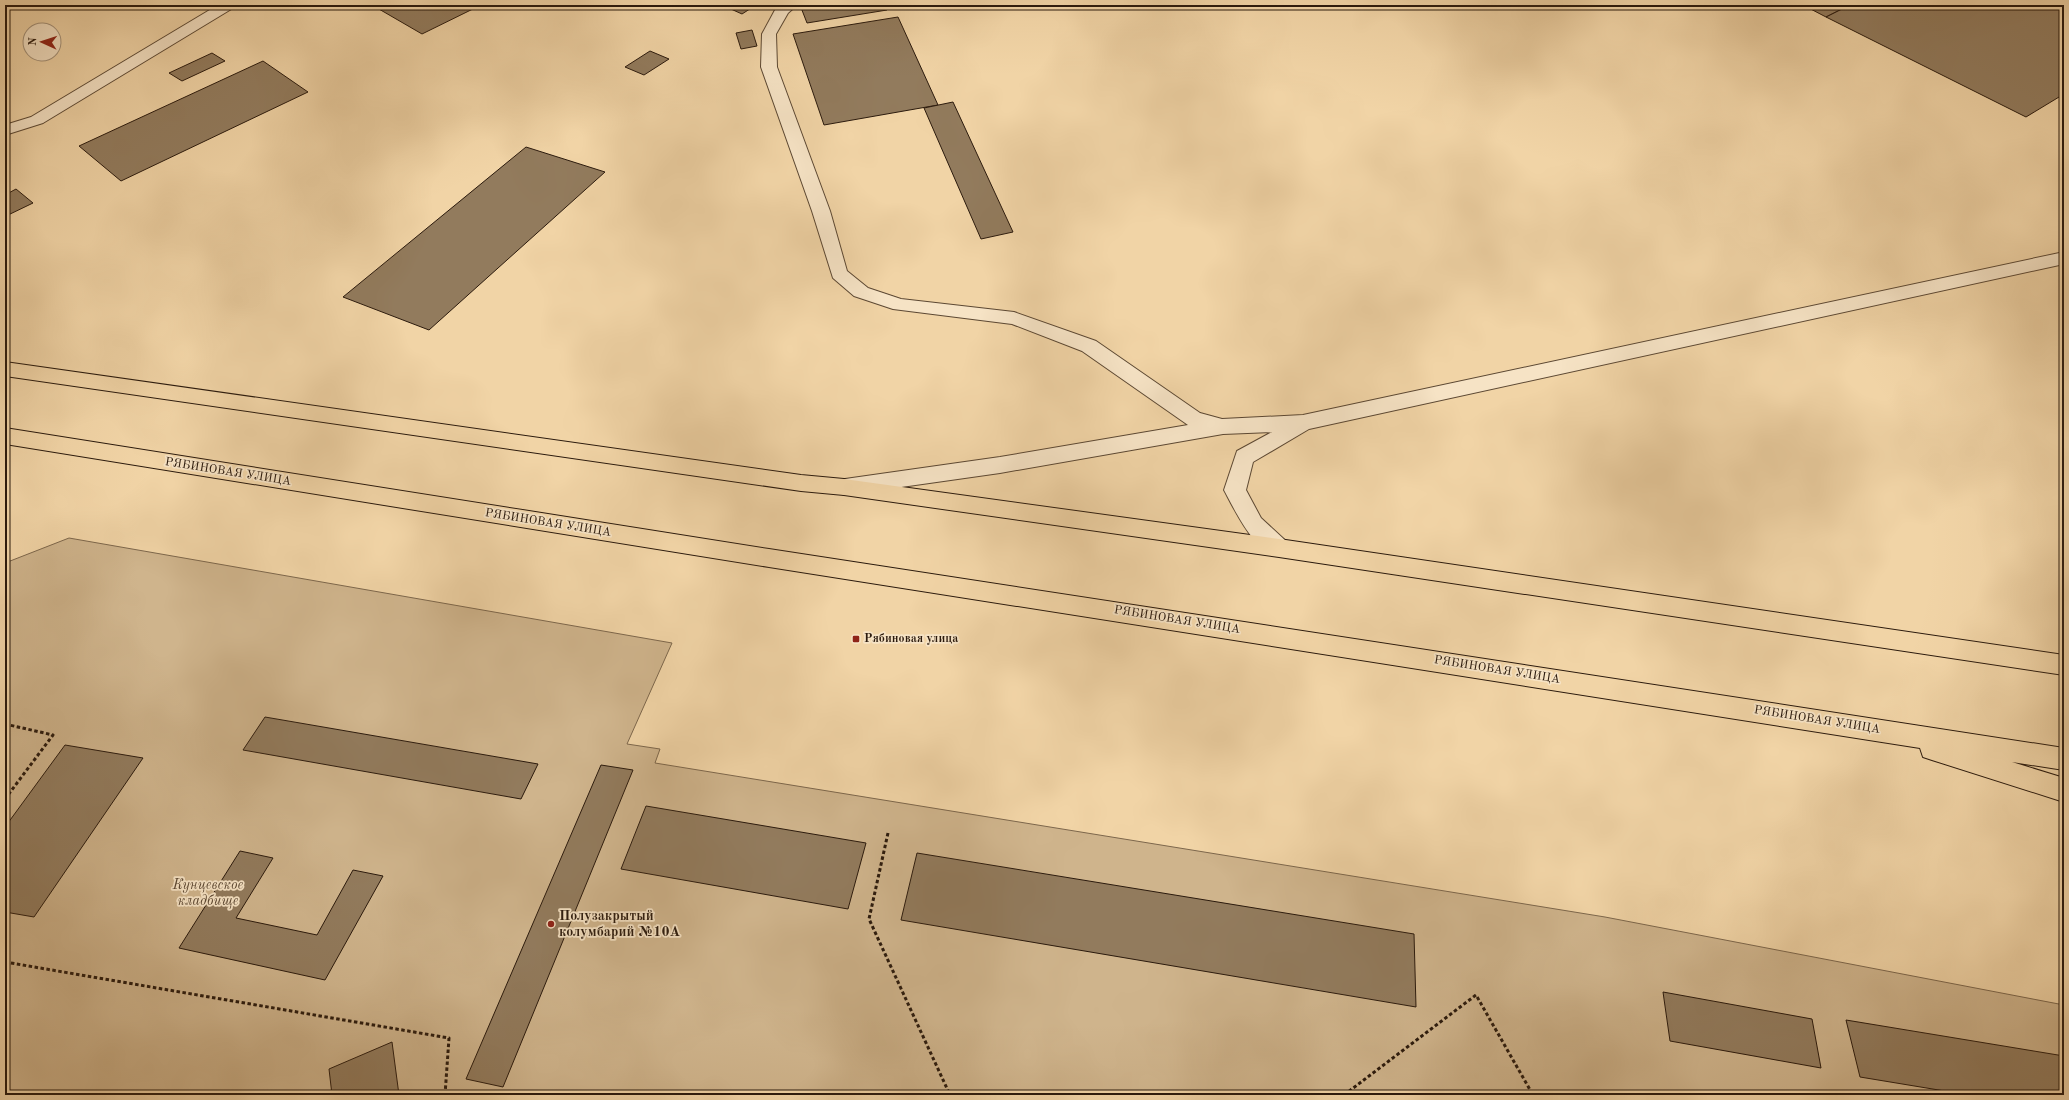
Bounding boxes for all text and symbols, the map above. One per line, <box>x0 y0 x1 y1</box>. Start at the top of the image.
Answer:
north arrow <box>22 22 62 62</box>
text: N <box>28 36 39 46</box>
street label: РЯБИНОВАЯ УЛИЦА <box>164 456 292 488</box>
street label: РЯБИНОВАЯ УЛИЦА <box>484 507 612 539</box>
street label: РЯБИНОВАЯ УЛИЦА <box>1113 604 1241 636</box>
place label: Рябиновая улица <box>864 633 958 645</box>
marker: Рябиновая улица <box>851 634 861 644</box>
street label: РЯБИНОВАЯ УЛИЦА <box>1433 654 1561 686</box>
street label: РЯБИНОВАЯ УЛИЦА <box>1753 704 1881 736</box>
park label: Кунцевское кладбище <box>172 878 244 909</box>
place label: Полузакрытый колумбарий №10А <box>559 909 681 939</box>
marker: Полузакрытый колумбарий №10А <box>546 919 556 929</box>

